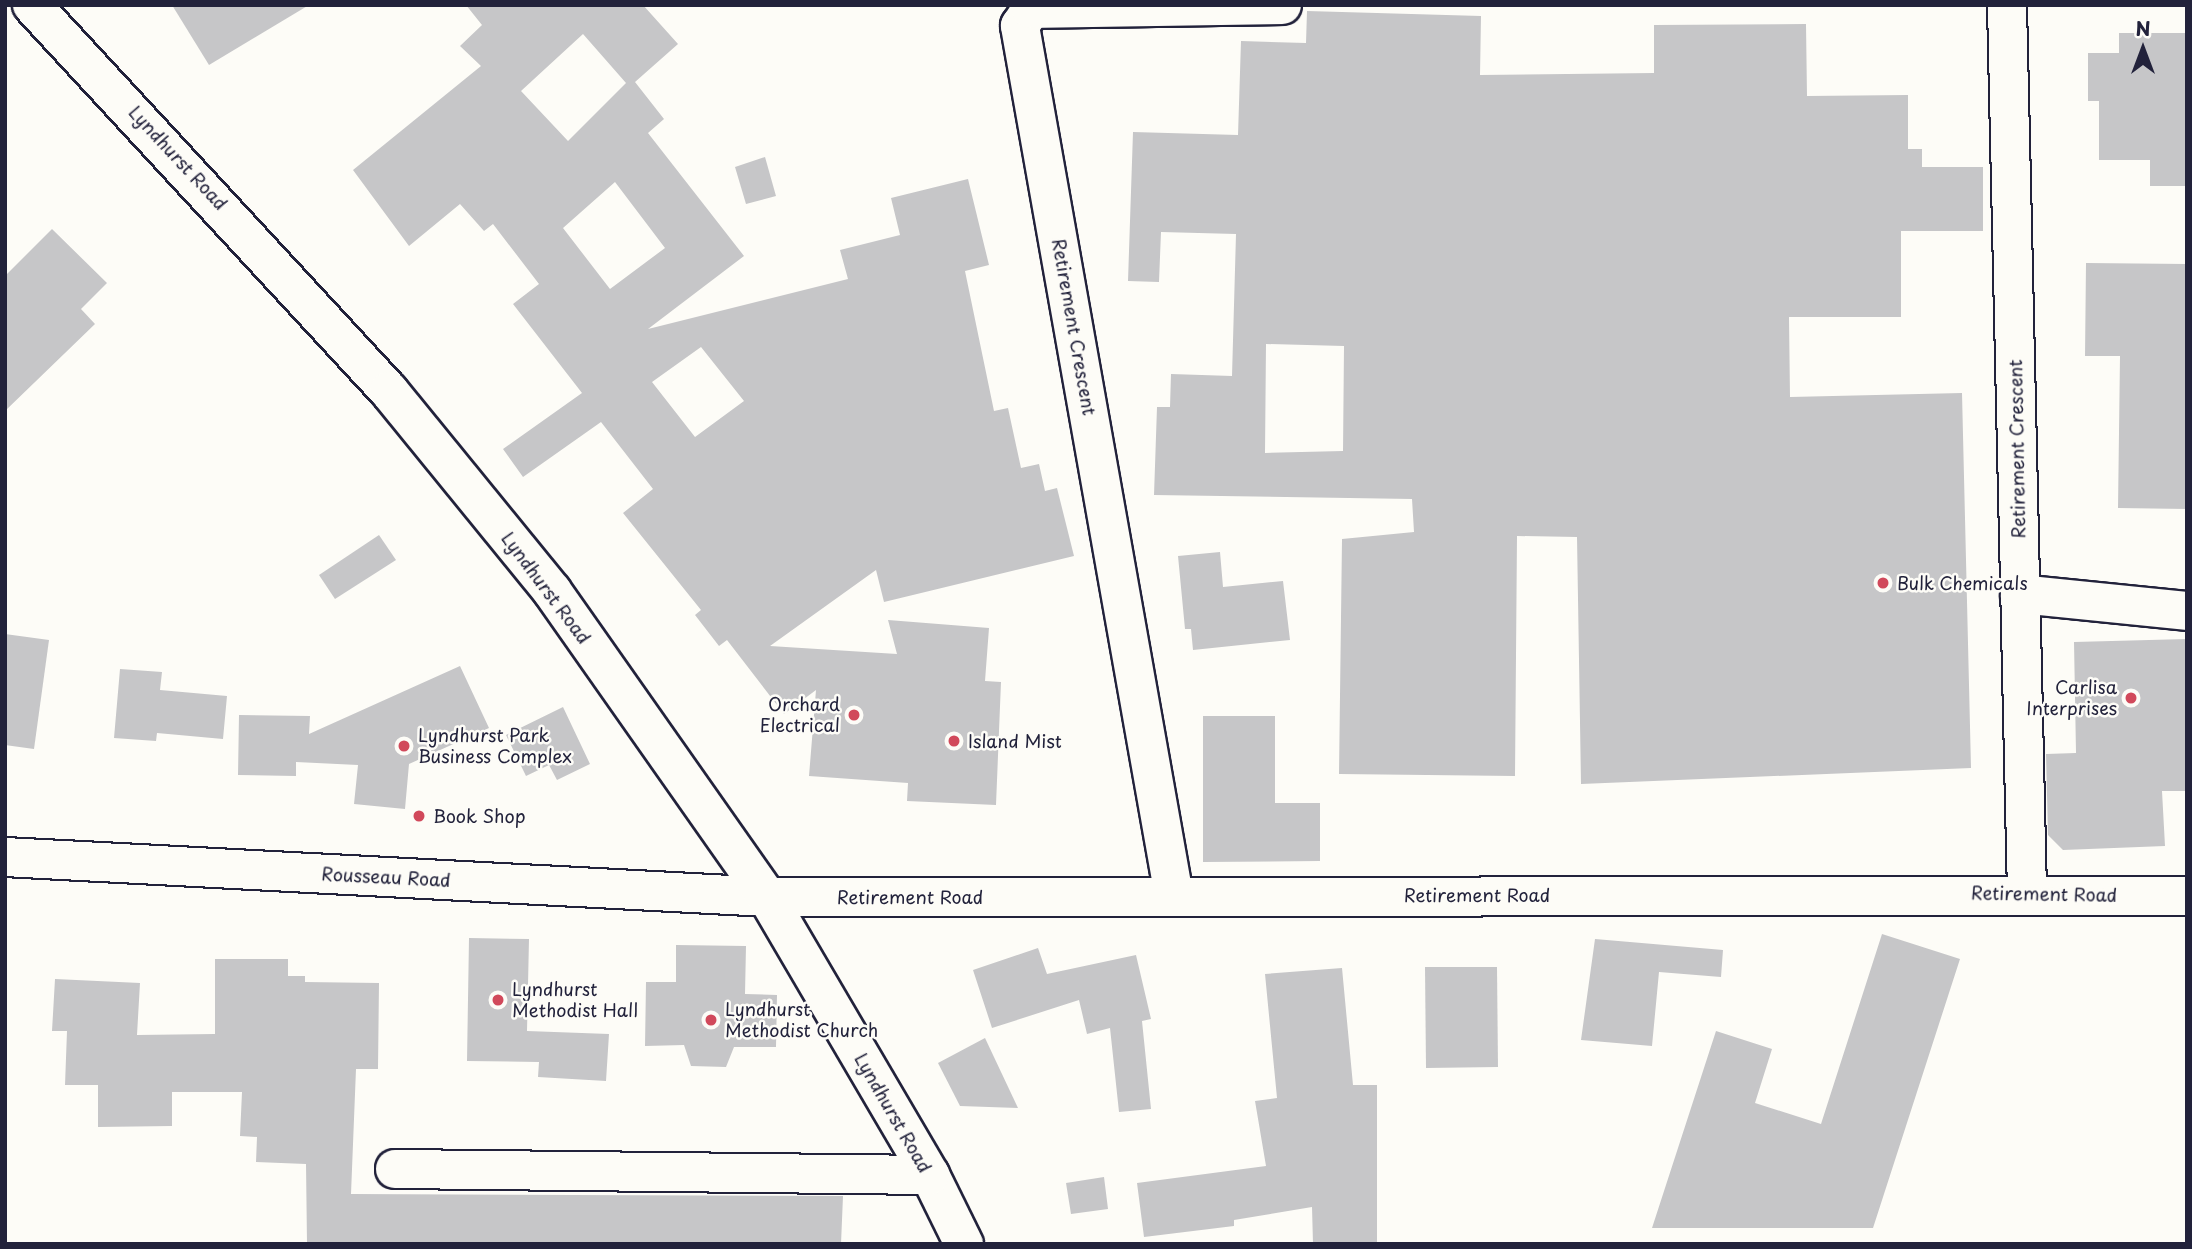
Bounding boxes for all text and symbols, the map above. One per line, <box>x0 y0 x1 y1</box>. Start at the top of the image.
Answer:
north arrow <box>2108 14 2178 84</box>
text: N <box>2135 14 2151 42</box>
street label: Lyndhurst Road <box>124 101 232 215</box>
street label: Retirement Crescent <box>1048 237 1100 417</box>
street label: Retirement Crescent <box>2005 360 2029 538</box>
street label: Lyndhurst Road <box>497 528 595 648</box>
place label: Bulk Chemicals <box>1897 572 2029 594</box>
marker: Bulk Chemicals <box>1875 575 1891 591</box>
place label: Carlisa Interprises <box>2026 677 2117 720</box>
marker: Carlisa Interprises <box>2123 690 2139 706</box>
place label: Orchard Electrical <box>760 694 840 736</box>
marker: Orchard Electrical <box>846 707 862 723</box>
place label: Lyndhurst Park Business Complex <box>418 725 573 768</box>
place label: Island Mist <box>968 730 1062 752</box>
marker: Island Mist <box>946 733 962 749</box>
marker: Lyndhurst Park Business Complex <box>396 738 412 754</box>
place label: Book Shop <box>433 805 525 827</box>
marker: Book Shop <box>411 808 427 824</box>
street label: Rousseau Road <box>320 863 452 891</box>
street label: Retirement Road <box>1971 882 2117 906</box>
street label: Retirement Road <box>1404 884 1550 906</box>
street label: Retirement Road <box>837 886 983 908</box>
place label: Lyndhurst Methodist Hall <box>512 979 639 1021</box>
marker: Lyndhurst Methodist Hall <box>490 992 506 1008</box>
place label: Lyndhurst Methodist Church <box>725 999 878 1042</box>
marker: Lyndhurst Methodist Church <box>703 1012 719 1028</box>
street label: Lyndhurst Road <box>850 1049 936 1177</box>

